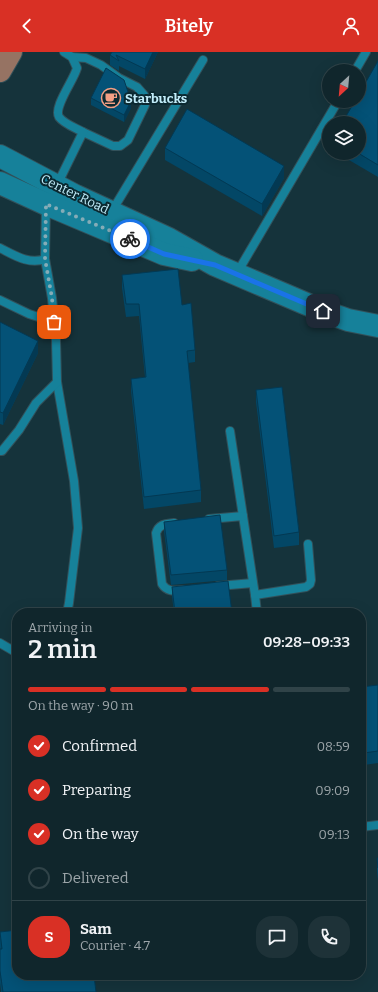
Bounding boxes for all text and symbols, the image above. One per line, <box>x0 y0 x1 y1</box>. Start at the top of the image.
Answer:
icon: back <box>16 15 38 37</box>
text: Bitely <box>165 15 213 37</box>
icon: person <box>340 15 362 37</box>
north arrow <box>322 64 366 108</box>
map controls <box>322 64 366 160</box>
cafe icon: Starbucks <box>100 87 122 109</box>
place label: Starbucks <box>125 91 187 106</box>
button: layers <box>322 116 366 160</box>
street label: Center Road <box>38 171 112 217</box>
courier <box>110 219 150 259</box>
icon: bike <box>119 228 141 250</box>
pin <box>306 294 340 328</box>
icon: home <box>312 300 334 322</box>
pin <box>37 305 71 339</box>
icon: bag <box>43 311 65 333</box>
text: Arriving in <box>28 620 93 635</box>
text: 09:28–09:33 <box>263 633 350 651</box>
text: 2 min <box>28 634 97 665</box>
text: On the way · 90 m <box>28 698 133 713</box>
icon: check <box>28 735 50 757</box>
text: Confirmed <box>62 737 137 755</box>
text: 08:59 <box>317 739 350 754</box>
icon: check <box>28 779 50 801</box>
text: Preparing <box>62 781 131 799</box>
text: 09:09 <box>315 783 350 798</box>
icon: check <box>28 823 50 845</box>
text: On the way <box>62 825 139 843</box>
text: 09:13 <box>319 827 350 842</box>
text: Delivered <box>62 869 129 887</box>
button: chat <box>256 916 298 958</box>
button: phone <box>308 916 350 958</box>
text: Sam <box>80 920 112 938</box>
text: S <box>44 928 54 946</box>
text: Courier · 4.7 <box>80 938 150 953</box>

